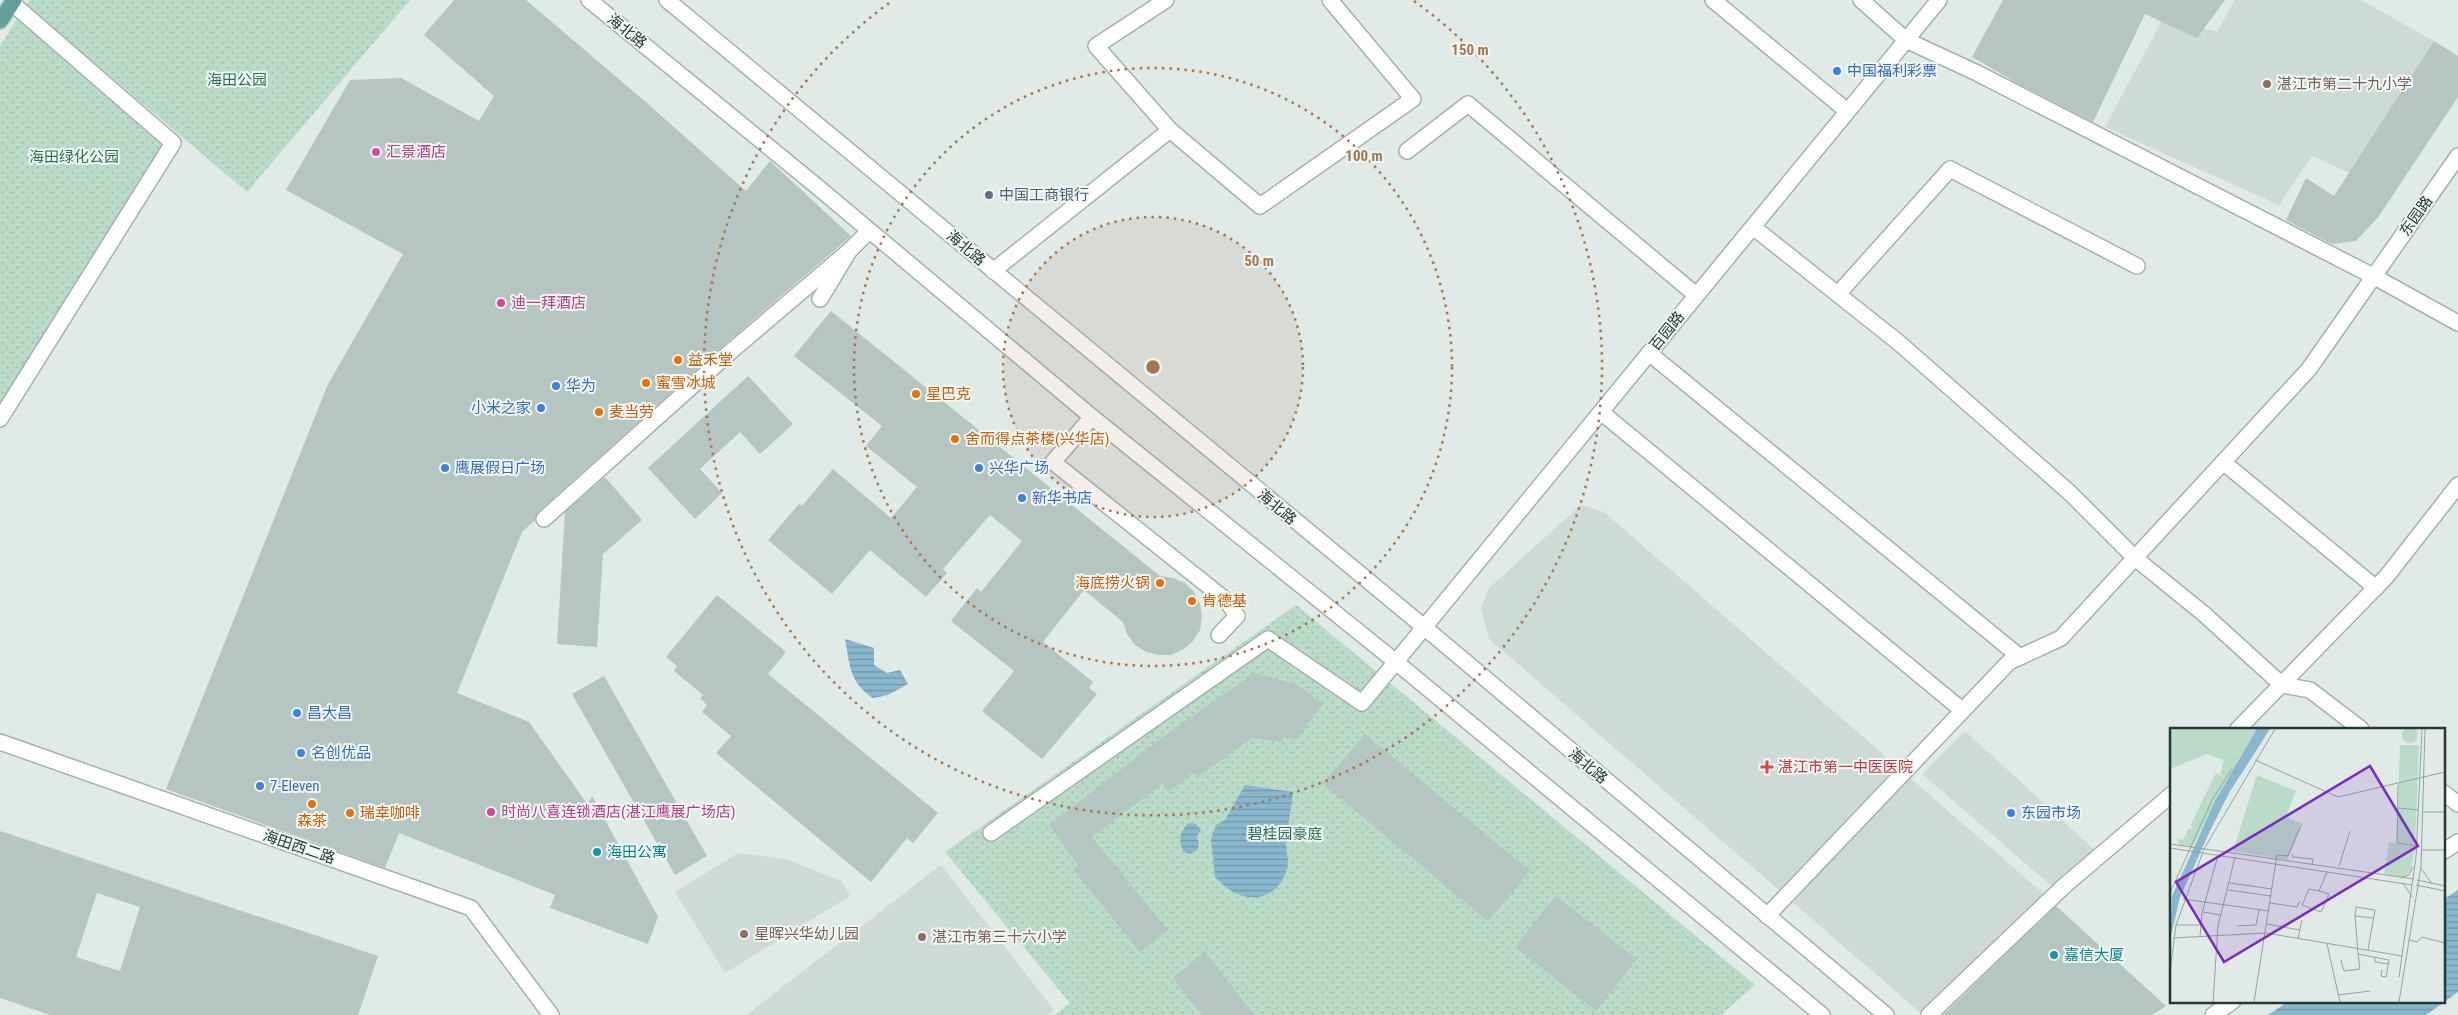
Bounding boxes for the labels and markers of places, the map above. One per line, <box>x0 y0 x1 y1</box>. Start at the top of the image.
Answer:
place label: 中国福利彩票 <box>1847 62 1937 80</box>
marker: 中国福利彩票 <box>1831 65 1843 77</box>
place label: 湛江市第二十九小学 <box>2277 75 2412 93</box>
marker: 湛江市第二十九小学 <box>2261 78 2273 90</box>
place label: 汇景酒店 <box>386 143 446 161</box>
marker: 汇景酒店 <box>370 146 382 158</box>
place label: 中国工商银行 <box>999 186 1089 204</box>
marker: 中国工商银行 <box>983 189 995 201</box>
place label: 迪一拜酒店 <box>511 294 586 312</box>
marker: 迪一拜酒店 <box>495 297 507 309</box>
place label: 益禾堂 <box>688 351 733 369</box>
marker: 益禾堂 <box>672 354 684 366</box>
centre of rings <box>1144 358 1162 376</box>
place label: 蜜雪冰城 <box>656 374 716 392</box>
place label: 华为 <box>566 377 596 395</box>
marker: 蜜雪冰城 <box>640 377 652 389</box>
marker: 华为 <box>550 380 562 392</box>
place label: 星巴克 <box>926 385 971 403</box>
marker: 星巴克 <box>910 388 922 400</box>
place label: 小米之家 <box>471 399 531 417</box>
marker: 小米之家 <box>535 402 547 414</box>
place label: 麦当劳 <box>609 403 654 421</box>
marker: 麦当劳 <box>593 406 605 418</box>
place label: 舍而得点茶楼(兴华店) <box>965 430 1110 448</box>
marker: 舍而得点茶楼(兴华店) <box>949 433 961 445</box>
place label: 鹰展假日广场 <box>455 459 545 477</box>
place label: 兴华广场 <box>989 459 1049 477</box>
marker: 鹰展假日广场 <box>439 462 451 474</box>
marker: 兴华广场 <box>973 462 985 474</box>
place label: 新华书店 <box>1032 489 1092 507</box>
marker: 新华书店 <box>1016 492 1028 504</box>
place label: 海底捞火锅 <box>1075 574 1150 592</box>
marker: 海底捞火锅 <box>1154 577 1166 589</box>
place label: 肯德基 <box>1202 592 1247 610</box>
marker: 肯德基 <box>1186 595 1198 607</box>
place label: 昌大昌 <box>307 704 352 722</box>
marker: 昌大昌 <box>291 707 303 719</box>
place label: 名创优品 <box>311 744 371 762</box>
marker: 名创优品 <box>295 747 307 759</box>
place label: 湛江市第一中医医院 <box>1778 758 1913 776</box>
marker: 湛江市第一中医医院 <box>1760 760 1774 774</box>
place label: 7-Eleven <box>270 777 320 795</box>
marker: 7-Eleven <box>254 780 266 792</box>
marker: 森茶 <box>306 798 318 810</box>
place label: 时尚八喜连锁酒店(湛江鹰展广场店) <box>501 803 736 821</box>
place label: 瑞幸咖啡 <box>360 804 420 822</box>
place label: 东园市场 <box>2021 804 2081 822</box>
marker: 时尚八喜连锁酒店(湛江鹰展广场店) <box>485 806 497 818</box>
marker: 瑞幸咖啡 <box>344 807 356 819</box>
marker: 东园市场 <box>2005 807 2017 819</box>
place label: 森茶 <box>297 812 327 830</box>
place label: 海田公寓 <box>607 843 667 861</box>
marker: 海田公寓 <box>591 846 603 858</box>
place label: 星晖兴华幼儿园 <box>754 925 859 943</box>
marker: 星晖兴华幼儿园 <box>738 928 750 940</box>
place label: 湛江市第三十六小学 <box>932 928 1067 946</box>
marker: 湛江市第三十六小学 <box>916 931 928 943</box>
place label: 嘉信大厦 <box>2064 946 2124 964</box>
marker: 嘉信大厦 <box>2048 949 2060 961</box>

